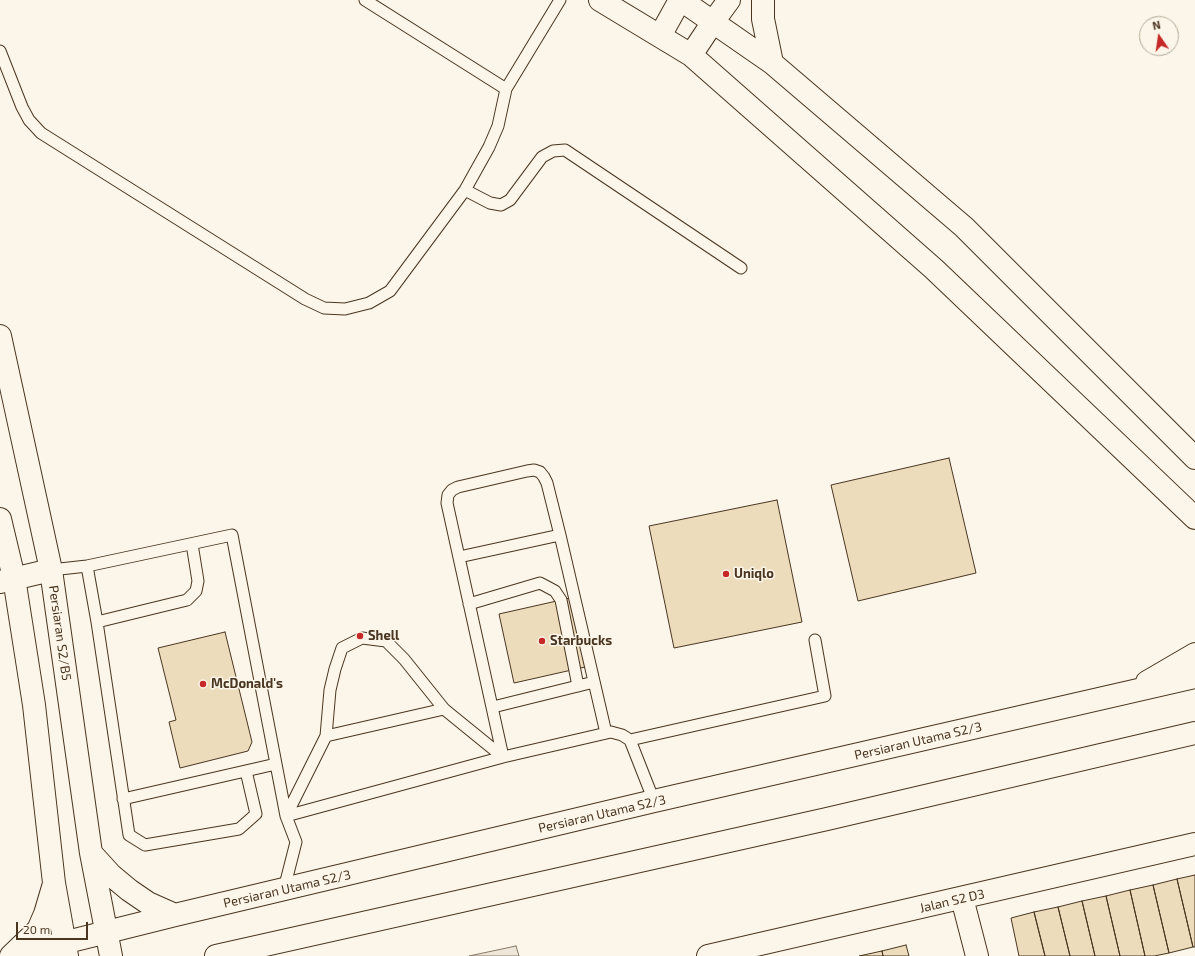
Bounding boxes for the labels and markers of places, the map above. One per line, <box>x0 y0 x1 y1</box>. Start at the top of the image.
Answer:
place label: Uniqlo <box>734 566 774 582</box>
marker: Uniqlo <box>721 569 731 579</box>
place label: Shell <box>368 628 399 644</box>
marker: Shell <box>355 631 365 641</box>
place label: Starbucks <box>550 633 612 649</box>
marker: Starbucks <box>537 636 547 646</box>
place label: McDonald's <box>211 676 283 692</box>
marker: McDonald's <box>198 679 208 689</box>

